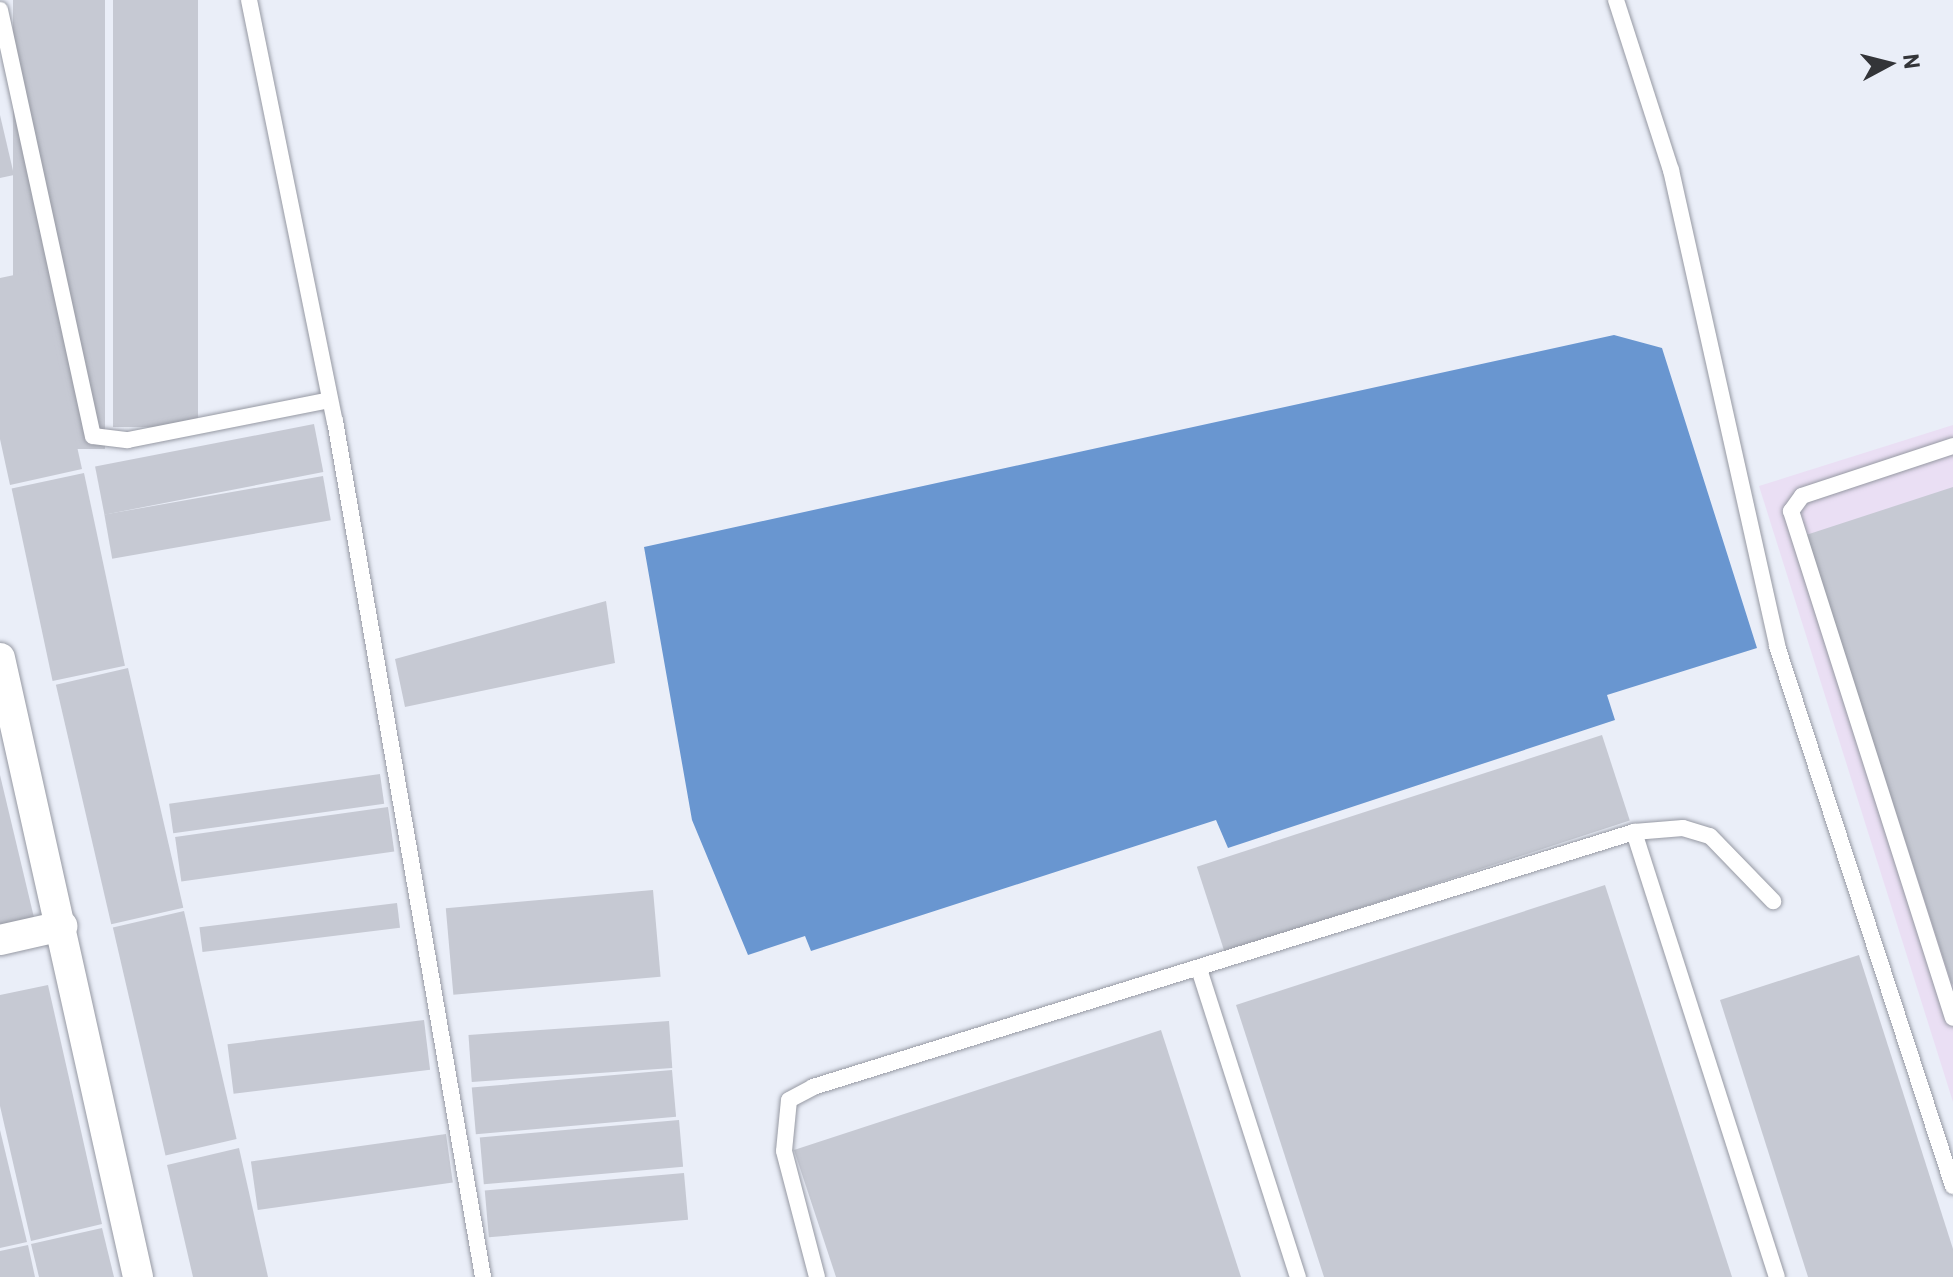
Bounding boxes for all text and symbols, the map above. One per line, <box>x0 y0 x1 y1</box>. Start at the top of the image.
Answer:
north arrow <box>1849 24 1929 104</box>
text: N <box>1899 52 1927 70</box>

